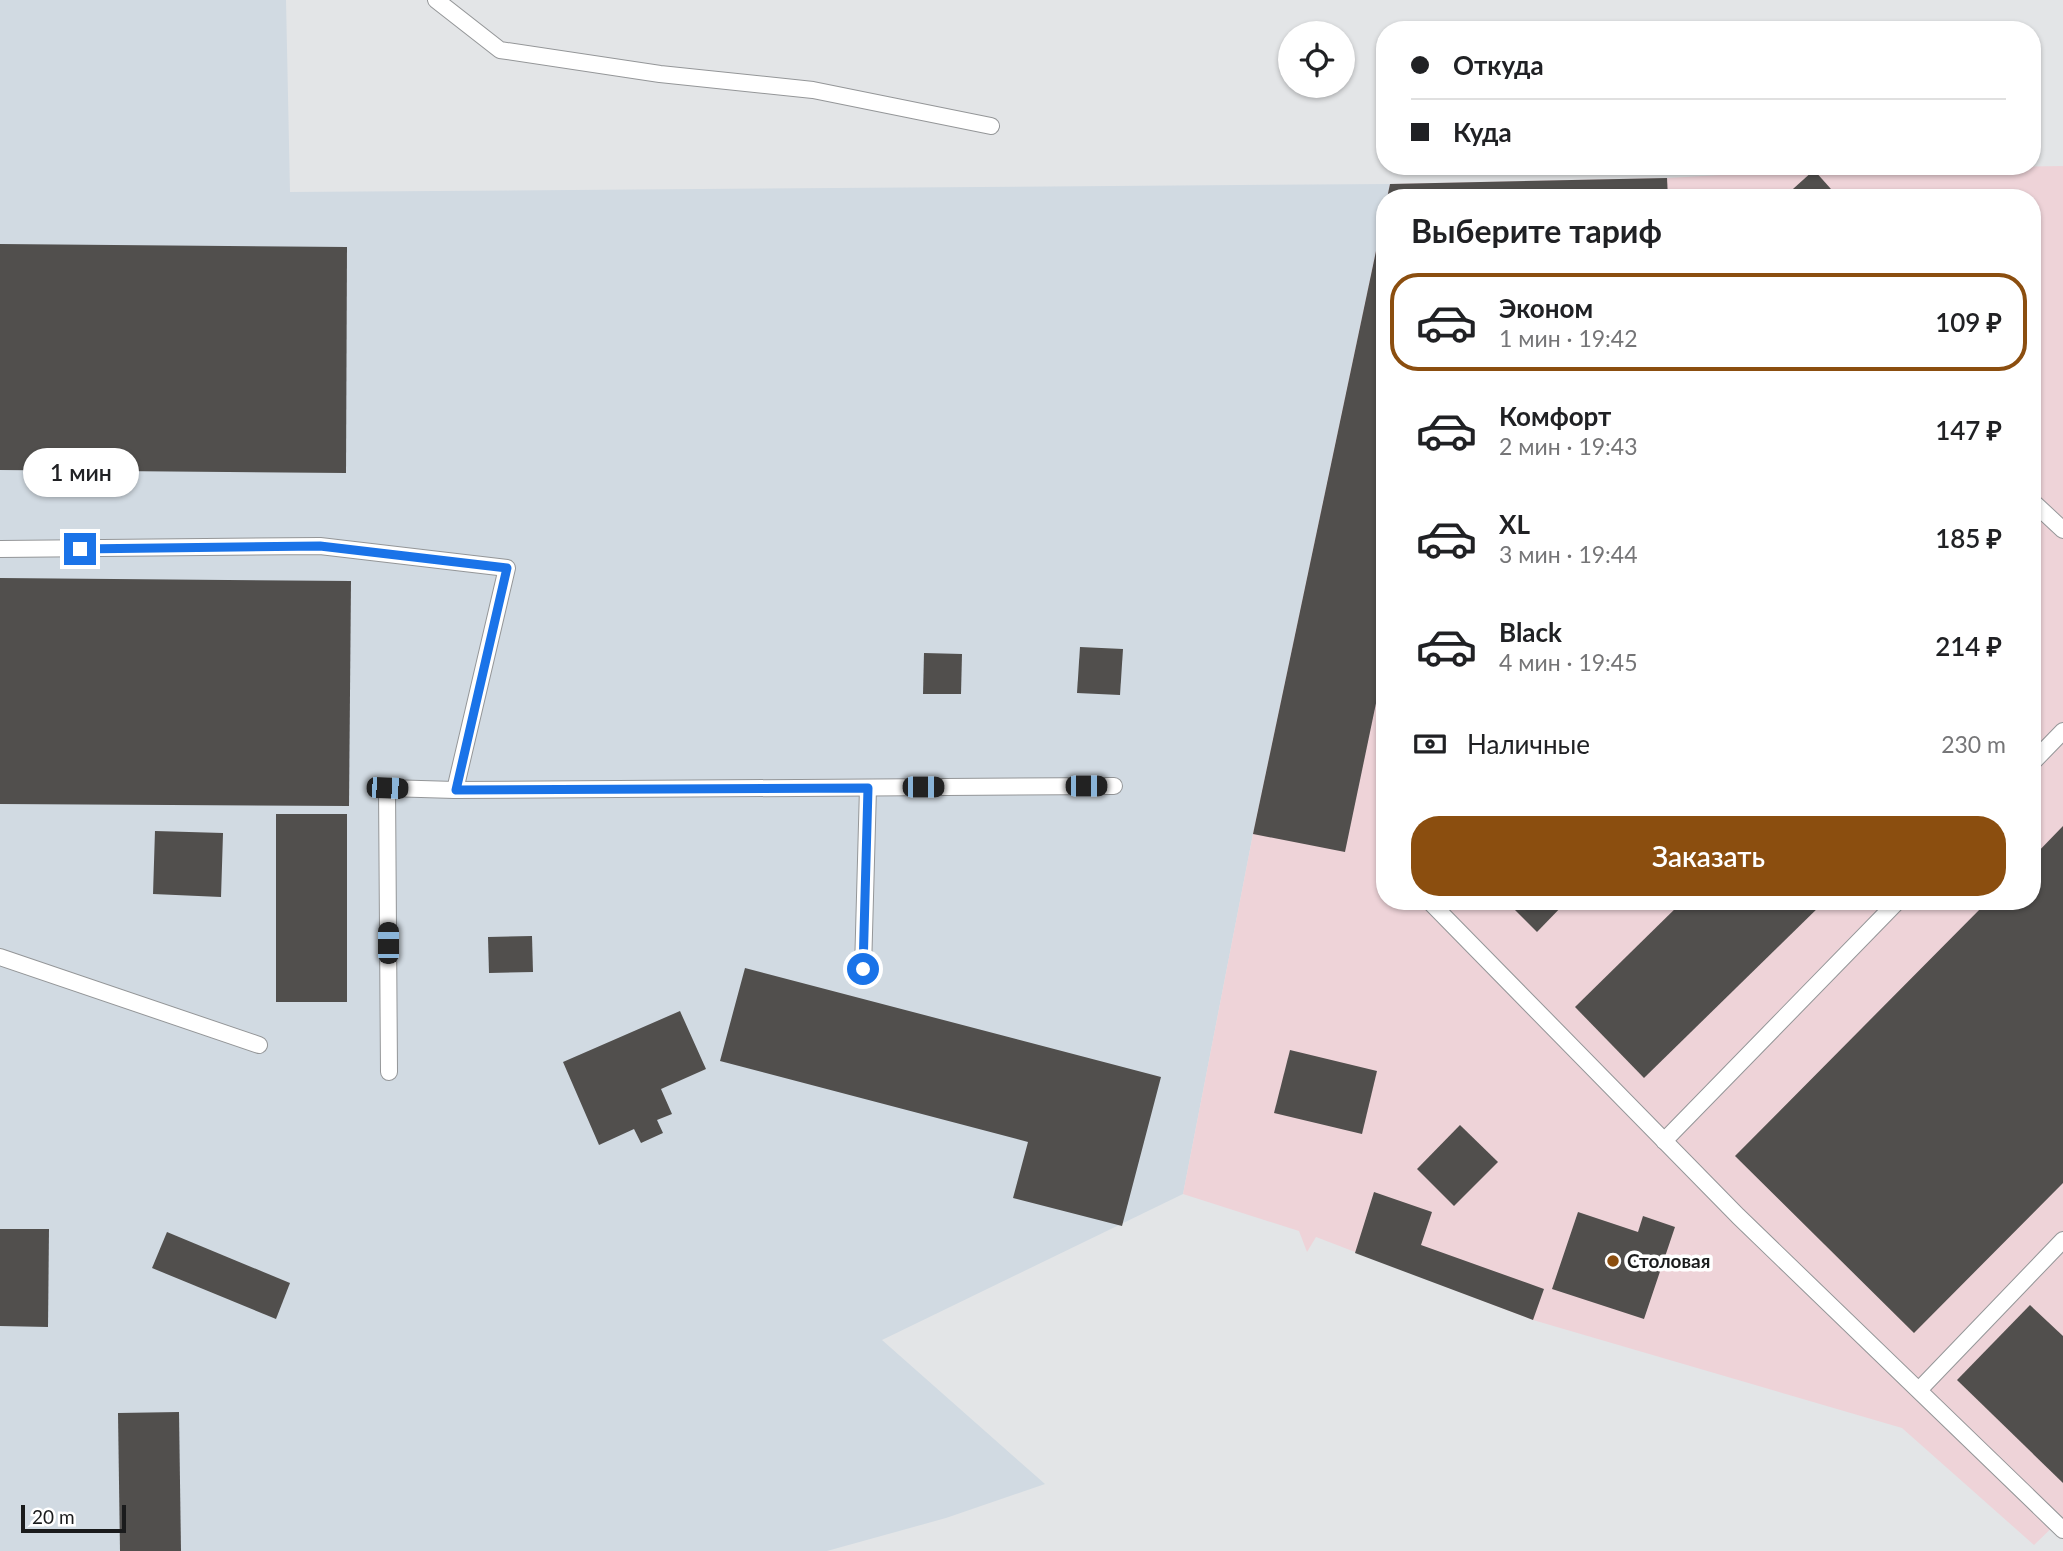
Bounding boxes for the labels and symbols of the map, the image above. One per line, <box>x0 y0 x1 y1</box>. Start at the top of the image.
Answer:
callout: 1 мин <box>22 448 138 496</box>
route end <box>64 533 96 565</box>
car <box>1066 776 1108 797</box>
car <box>366 777 409 799</box>
car <box>903 777 945 798</box>
car <box>378 922 399 964</box>
route start <box>847 953 879 985</box>
place label: Столовая <box>1627 1249 1710 1272</box>
marker: Столовая <box>1605 1253 1621 1269</box>
scale bar <box>21 1502 126 1534</box>

